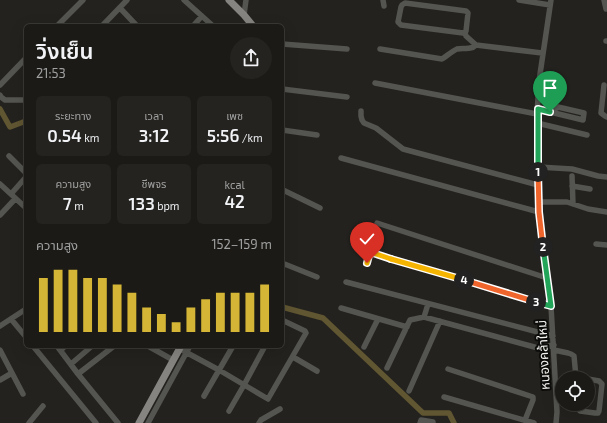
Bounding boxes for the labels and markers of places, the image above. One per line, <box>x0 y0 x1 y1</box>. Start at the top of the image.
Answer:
pin <box>533 71 567 112</box>
pin: 1 <box>528 162 548 182</box>
pin <box>350 222 384 263</box>
pin: 2 <box>533 237 553 257</box>
pin: 4 <box>454 270 474 290</box>
pin: 3 <box>526 292 546 312</box>

